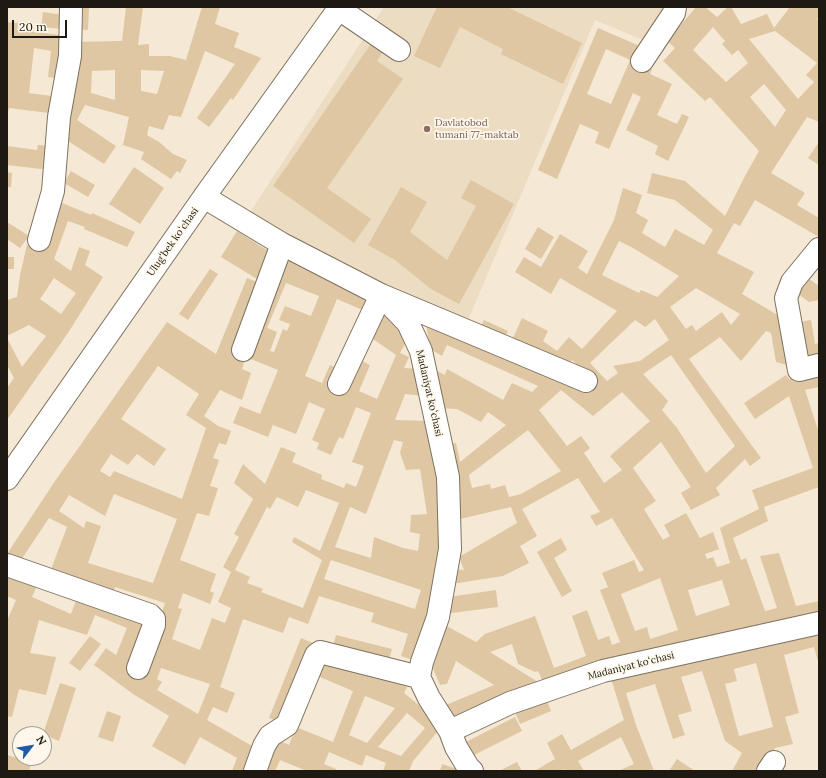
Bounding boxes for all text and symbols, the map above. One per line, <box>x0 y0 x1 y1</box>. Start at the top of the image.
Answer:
scale bar <box>14 12 69 38</box>
text: 20 m <box>19 19 47 34</box>
place label: Davlatobod tumani 77-maktab <box>435 117 519 140</box>
marker: Davlatobod tumani 77-maktab <box>422 124 432 134</box>
street label: Ulugʻbek koʻchasi <box>145 205 201 279</box>
street label: Madaniyat koʻchasi <box>413 348 445 438</box>
street label: Madaniyat koʻchasi <box>586 649 676 683</box>
north arrow <box>12 726 52 766</box>
text: N <box>33 733 50 748</box>

